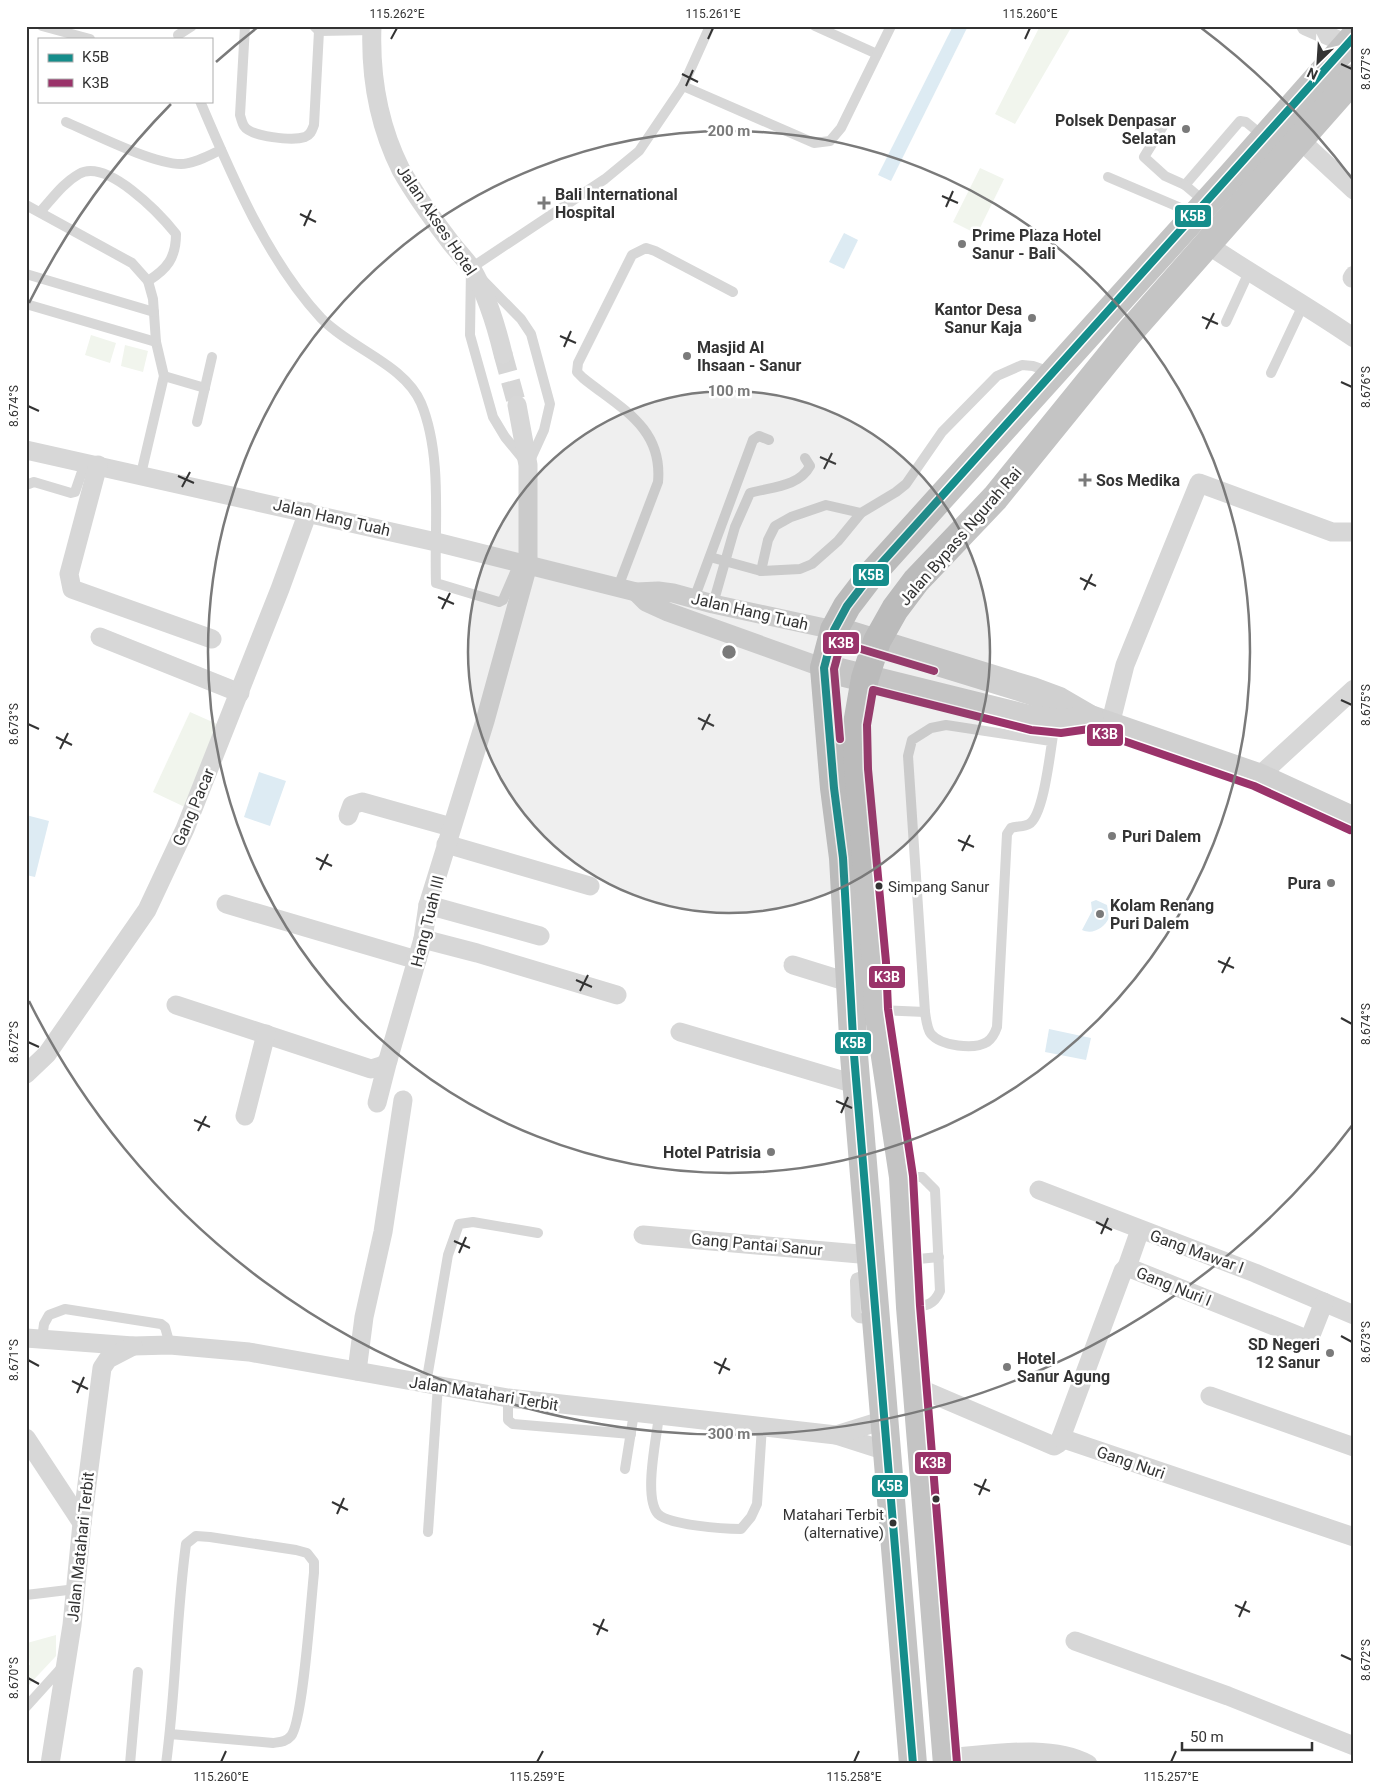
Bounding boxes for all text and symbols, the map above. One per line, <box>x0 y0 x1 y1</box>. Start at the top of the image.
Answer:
text: 115.262°E <box>370 7 425 21</box>
text: 115.261°E <box>686 7 741 21</box>
text: 115.260°E <box>1003 7 1058 21</box>
legend <box>38 38 212 102</box>
north arrow <box>1292 38 1342 88</box>
text: K5B <box>82 48 109 66</box>
text: 8.677°S <box>1359 48 1373 90</box>
text: N <box>1305 64 1320 83</box>
text: K3B <box>82 74 109 92</box>
place label: Polsek Denpasar Selatan <box>1055 111 1176 148</box>
text: 200 m <box>708 122 750 140</box>
marker: Polsek Denpasar Selatan <box>1180 123 1192 135</box>
street label: Jalan Akses Hotel <box>393 162 480 279</box>
place label: Bali International Hospital <box>555 185 678 222</box>
marker: Bali International Hospital <box>537 196 551 210</box>
line badge: K5B <box>1174 204 1212 228</box>
text: K5B <box>1180 208 1206 224</box>
place label: Prime Plaza Hotel Sanur - Bali <box>972 226 1101 263</box>
marker: Prime Plaza Hotel Sanur - Bali <box>956 238 968 250</box>
place label: Kantor Desa Sanur Kaja <box>934 300 1022 337</box>
marker: Kantor Desa Sanur Kaja <box>1026 312 1038 324</box>
place label: Masjid Al Ihsaan - Sanur <box>697 338 802 375</box>
marker: Masjid Al Ihsaan - Sanur <box>681 350 693 362</box>
text: 8.676°S <box>1359 366 1373 408</box>
text: 100 m <box>708 382 750 400</box>
text: 8.674°S <box>7 385 21 427</box>
street label: Jalan Bypass Ngurah Rai <box>895 463 1026 609</box>
place label: Sos Medika <box>1096 471 1181 490</box>
marker: Sos Medika <box>1078 473 1092 487</box>
street label: Jalan Hang Tuah <box>271 495 392 540</box>
line badge: K5B <box>852 563 890 587</box>
text: K5B <box>858 567 884 583</box>
street label: Jalan Hang Tuah <box>689 589 810 634</box>
line badge: K3B <box>822 631 860 655</box>
text: K3B <box>828 635 854 651</box>
centre of rings <box>720 643 738 661</box>
text: 8.675°S <box>1359 684 1373 726</box>
text: 8.673°S <box>7 703 21 745</box>
line badge: K3B <box>1086 723 1124 747</box>
text: K3B <box>1092 726 1118 742</box>
street label: Gang Pacar <box>169 765 219 849</box>
place label: Puri Dalem <box>1122 827 1201 846</box>
marker: Puri Dalem <box>1106 830 1118 842</box>
street label: Hang Tuah III <box>407 873 448 969</box>
place label: Pura <box>1288 874 1321 893</box>
marker: Pura <box>1325 877 1337 889</box>
place label: Simpang Sanur <box>888 878 989 896</box>
marker: Simpang Sanur <box>874 881 884 891</box>
place label: Kolam Renang Puri Dalem <box>1110 896 1214 933</box>
marker: Kolam Renang Puri Dalem <box>1094 908 1106 920</box>
line badge: K3B <box>868 965 906 989</box>
text: K3B <box>874 969 900 985</box>
text: 8.674°S <box>1359 1003 1373 1045</box>
text: 8.672°S <box>7 1021 21 1063</box>
line badge: K5B <box>834 1031 872 1055</box>
text: K5B <box>840 1035 866 1051</box>
place label: Hotel Patrisia <box>663 1143 761 1162</box>
marker: Hotel Patrisia <box>765 1146 777 1158</box>
street label: Gang Mawar I <box>1147 1226 1246 1277</box>
street label: Gang Pantai Sanur <box>690 1229 824 1260</box>
street label: Gang Nuri I <box>1134 1263 1214 1310</box>
text: 8.673°S <box>1359 1321 1373 1363</box>
place label: SD Negeri 12 Sanur <box>1248 1335 1320 1372</box>
text: 8.671°S <box>7 1339 21 1381</box>
marker: SD Negeri 12 Sanur <box>1324 1347 1336 1359</box>
place label: Hotel Sanur Agung <box>1017 1349 1110 1386</box>
marker: Hotel Sanur Agung <box>1001 1361 1013 1373</box>
street label: Jalan Matahari Terbit <box>408 1372 560 1415</box>
text: 300 m <box>708 1425 750 1443</box>
street label: Gang Nuri <box>1094 1442 1167 1483</box>
line badge: K3B <box>914 1451 952 1475</box>
text: K3B <box>920 1455 946 1471</box>
street label: Jalan Matahari Terbit <box>63 1471 98 1623</box>
line badge: K5B <box>871 1474 909 1498</box>
text: K5B <box>877 1478 903 1494</box>
unlabelled marker <box>931 1494 941 1504</box>
place label: Matahari Terbit (alternative) <box>783 1506 884 1542</box>
marker: Matahari Terbit (alternative) <box>888 1518 898 1528</box>
text: 8.672°S <box>1359 1639 1373 1681</box>
text: 8.670°S <box>7 1657 21 1699</box>
scale bar <box>1182 1720 1312 1752</box>
text: 50 m <box>1190 1728 1224 1746</box>
text: 115.260°E <box>194 1770 249 1784</box>
text: 115.259°E <box>510 1770 565 1784</box>
text: 115.258°E <box>827 1770 882 1784</box>
text: 115.257°E <box>1144 1770 1199 1784</box>

